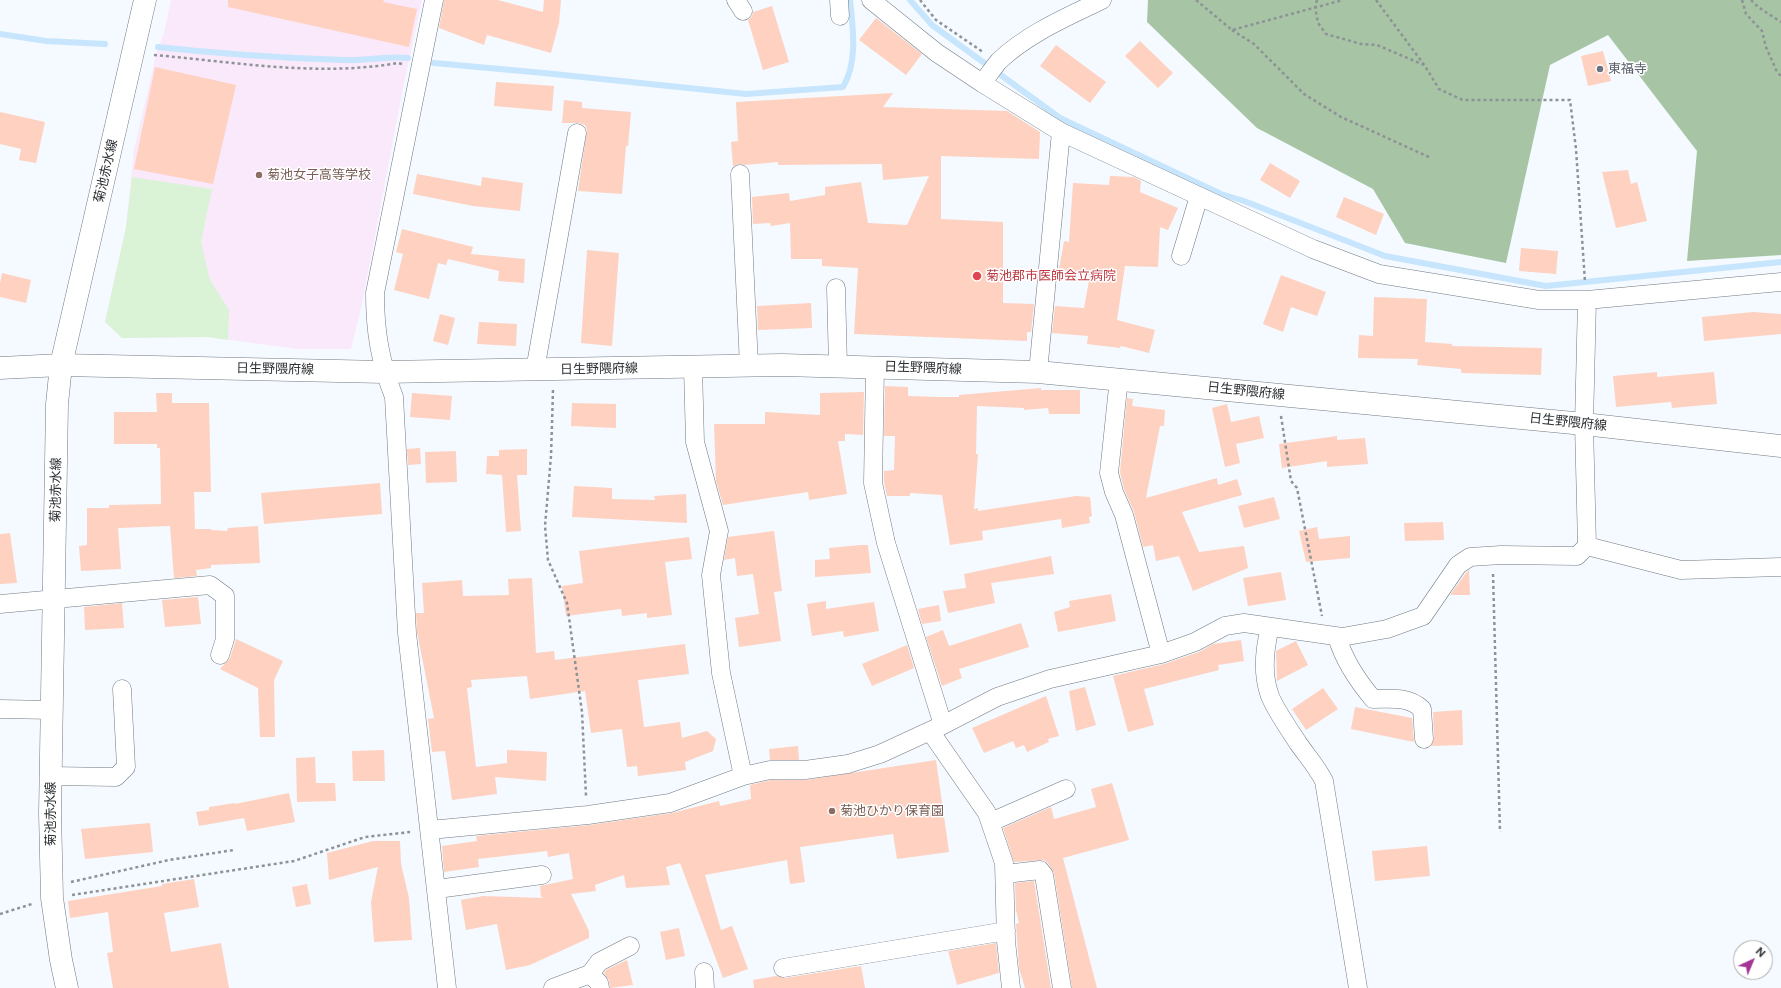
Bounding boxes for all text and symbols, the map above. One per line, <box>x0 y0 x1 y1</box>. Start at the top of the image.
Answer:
place label: 東福寺 <box>1608 61 1647 77</box>
marker: 東福寺 <box>1595 64 1605 74</box>
street label: 菊池赤水線 <box>91 138 121 204</box>
place label: 菊池女子高等学校 <box>267 167 371 183</box>
marker: 菊池女子高等学校 <box>254 170 264 180</box>
place label: 菊池郡市医師会立病院 <box>986 268 1116 284</box>
marker: 菊池郡市医師会立病院 <box>971 270 983 282</box>
street label: 日生野隈府線 <box>884 359 962 377</box>
street label: 日生野隈府線 <box>236 361 314 377</box>
street label: 日生野隈府線 <box>560 361 638 377</box>
street label: 日生野隈府線 <box>1206 379 1286 403</box>
street label: 日生野隈府線 <box>1528 410 1608 434</box>
street label: 菊池赤水線 <box>48 457 64 523</box>
street label: 菊池赤水線 <box>43 782 59 846</box>
place label: 菊池ひかり保育園 <box>840 803 944 819</box>
marker: 菊池ひかり保育園 <box>827 806 837 816</box>
north arrow <box>1733 940 1773 980</box>
text: N <box>1753 945 1768 959</box>

